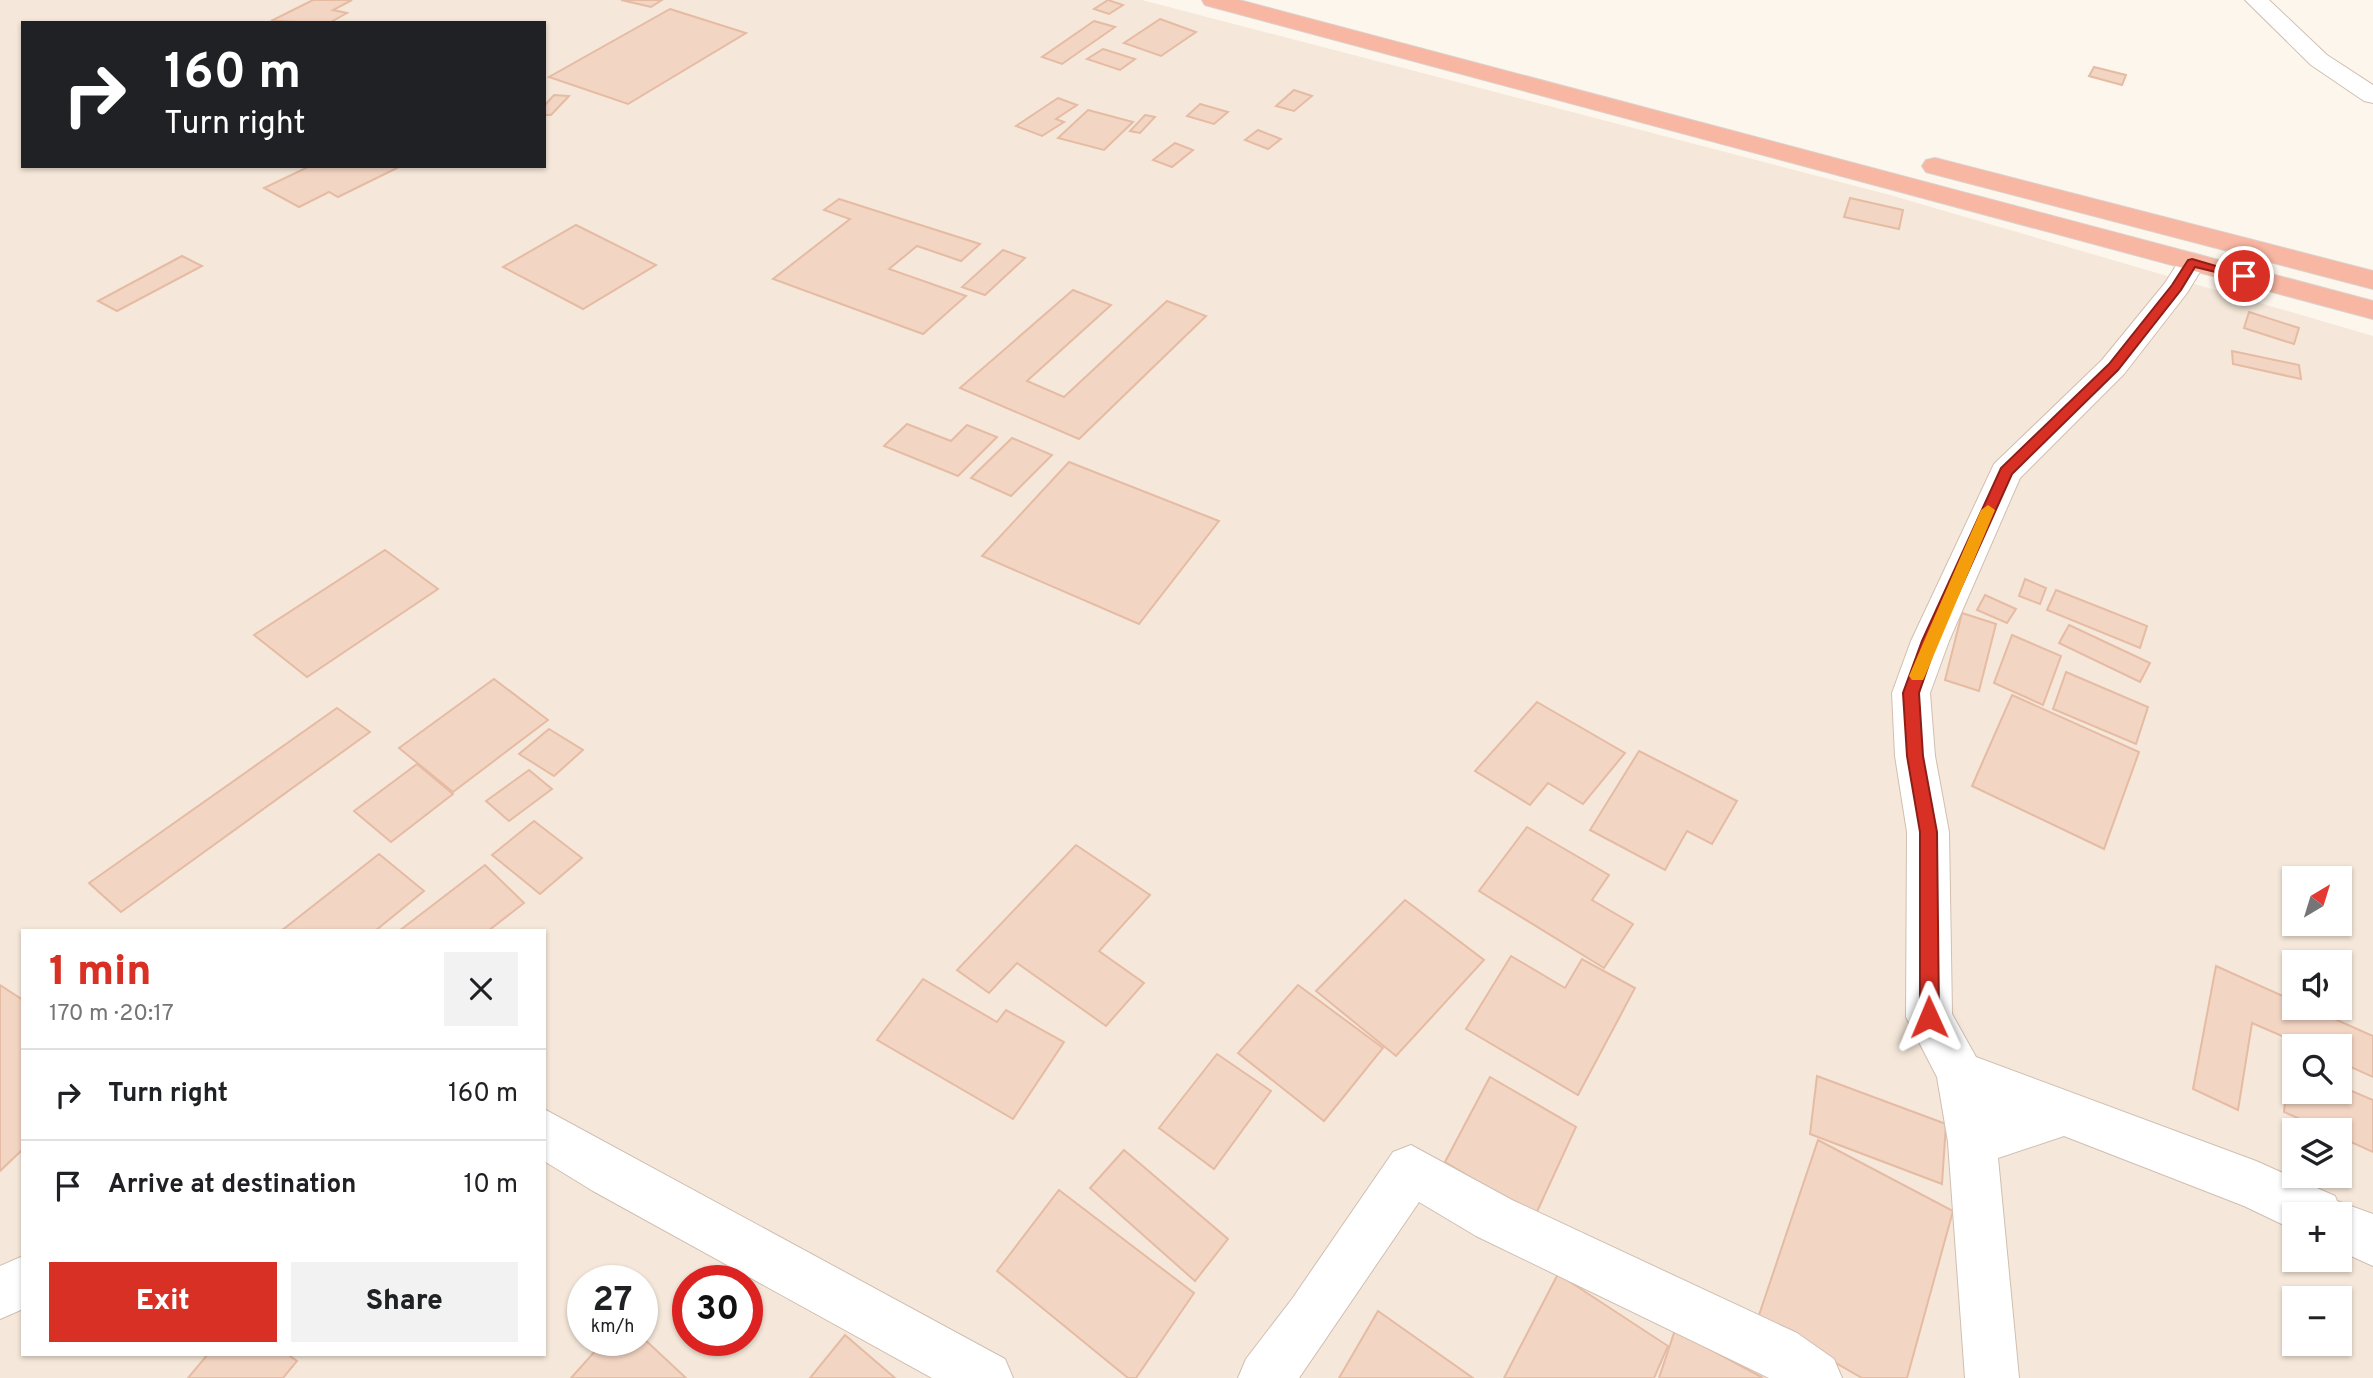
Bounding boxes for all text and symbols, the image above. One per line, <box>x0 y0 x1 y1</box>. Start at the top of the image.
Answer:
text: 160 m <box>164 44 301 106</box>
icon: right <box>49 49 140 140</box>
text: Turn right <box>164 105 306 145</box>
pin <box>2214 246 2274 306</box>
icon: arrive <box>2225 257 2263 295</box>
north arrow <box>2282 866 2352 936</box>
map controls <box>2282 866 2352 1356</box>
text: 1 min <box>49 947 152 1000</box>
button: sound <box>2282 950 2352 1020</box>
button: close <box>444 952 518 1026</box>
position arrow <box>1892 980 1966 1054</box>
text: 170 m · 20:17 <box>49 1000 174 1029</box>
button: search <box>2282 1034 2352 1104</box>
icon: right <box>49 1076 87 1114</box>
text: Turn right <box>108 1078 228 1111</box>
text: 160 m <box>448 1078 518 1111</box>
button: layers <box>2282 1118 2352 1188</box>
icon: arrive <box>49 1167 87 1205</box>
text: Arrive at destination <box>108 1169 356 1202</box>
text: 10 m <box>463 1169 518 1202</box>
button: + <box>2282 1202 2352 1272</box>
button: Exit <box>49 1262 277 1342</box>
button: Share <box>291 1262 518 1342</box>
speed limit sign: 30 <box>672 1265 763 1356</box>
text: 27 <box>593 1279 632 1323</box>
button: − <box>2282 1286 2352 1356</box>
text: km/h <box>591 1316 634 1339</box>

